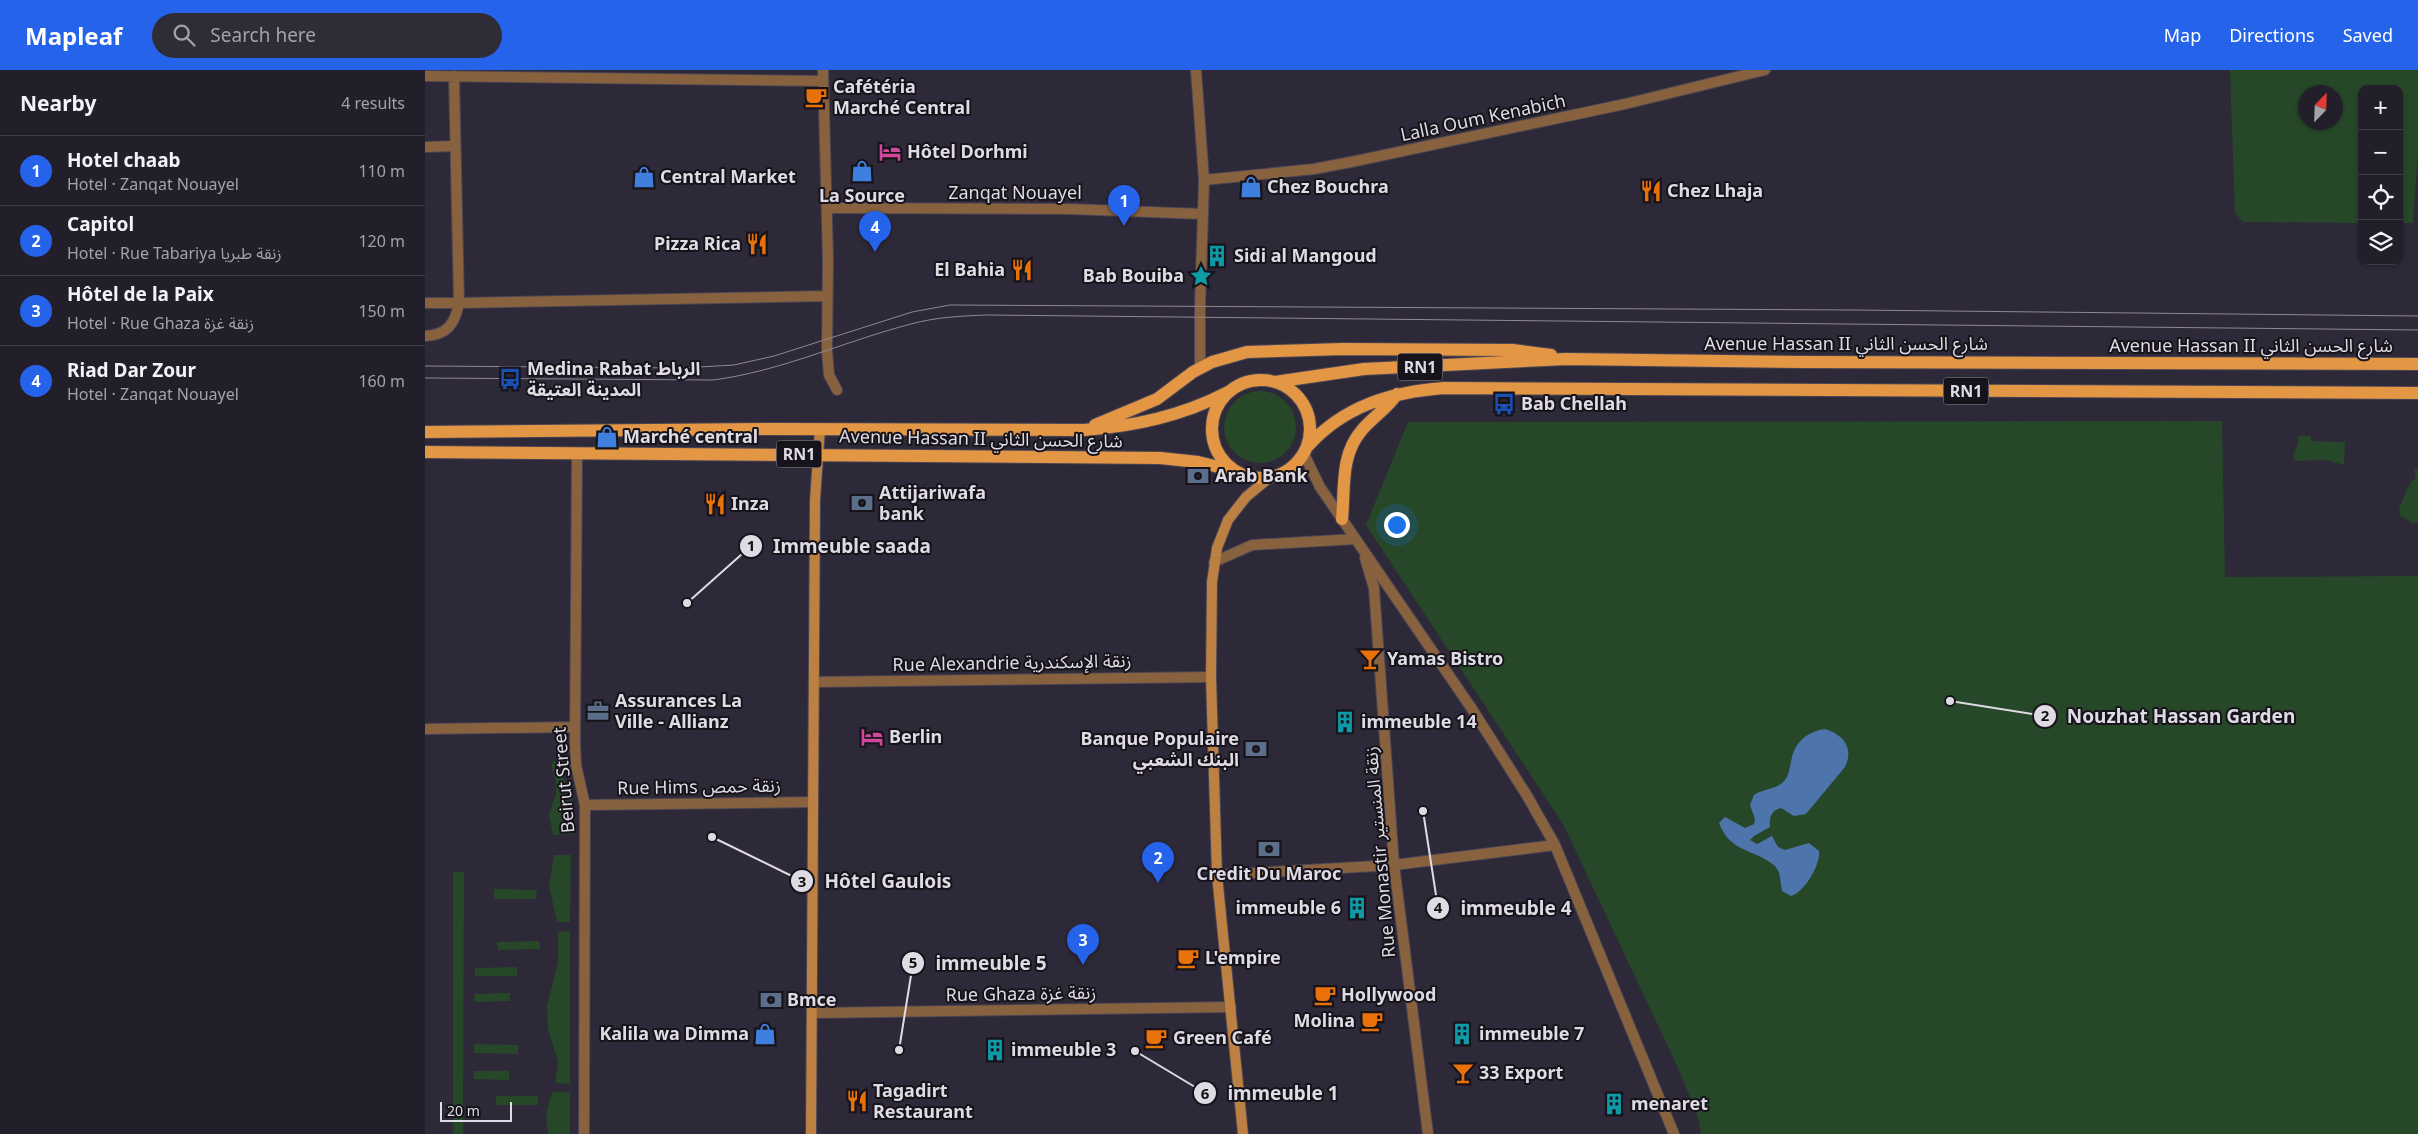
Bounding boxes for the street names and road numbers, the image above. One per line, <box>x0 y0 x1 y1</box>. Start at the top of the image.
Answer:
street label: Lalla Oum Kenabich <box>1398 88 1568 146</box>
street label: Zanqat Nouayel <box>948 180 1082 204</box>
street label: Avenue Hassan II شارع الحسن الثاني <box>1704 331 1988 358</box>
street label: Avenue Hassan II شارع الحسن الثاني <box>2109 333 2393 360</box>
road number: RN1 <box>1397 354 1443 380</box>
road number: RN1 <box>1943 378 1989 404</box>
street label: Avenue Hassan II شارع الحسن الثاني <box>839 424 1123 455</box>
road number: RN1 <box>777 440 821 468</box>
street label: Rue Alexandrie زنقة الإسكندرية <box>892 648 1132 677</box>
street label: Beirut Street <box>546 726 580 834</box>
street label: Rue Monastir زنقة المنستير <box>1358 745 1400 959</box>
street label: Rue Hims زنقة حمص <box>617 773 781 799</box>
street label: Rue Ghaza زنقة غزة <box>945 980 1097 1006</box>

